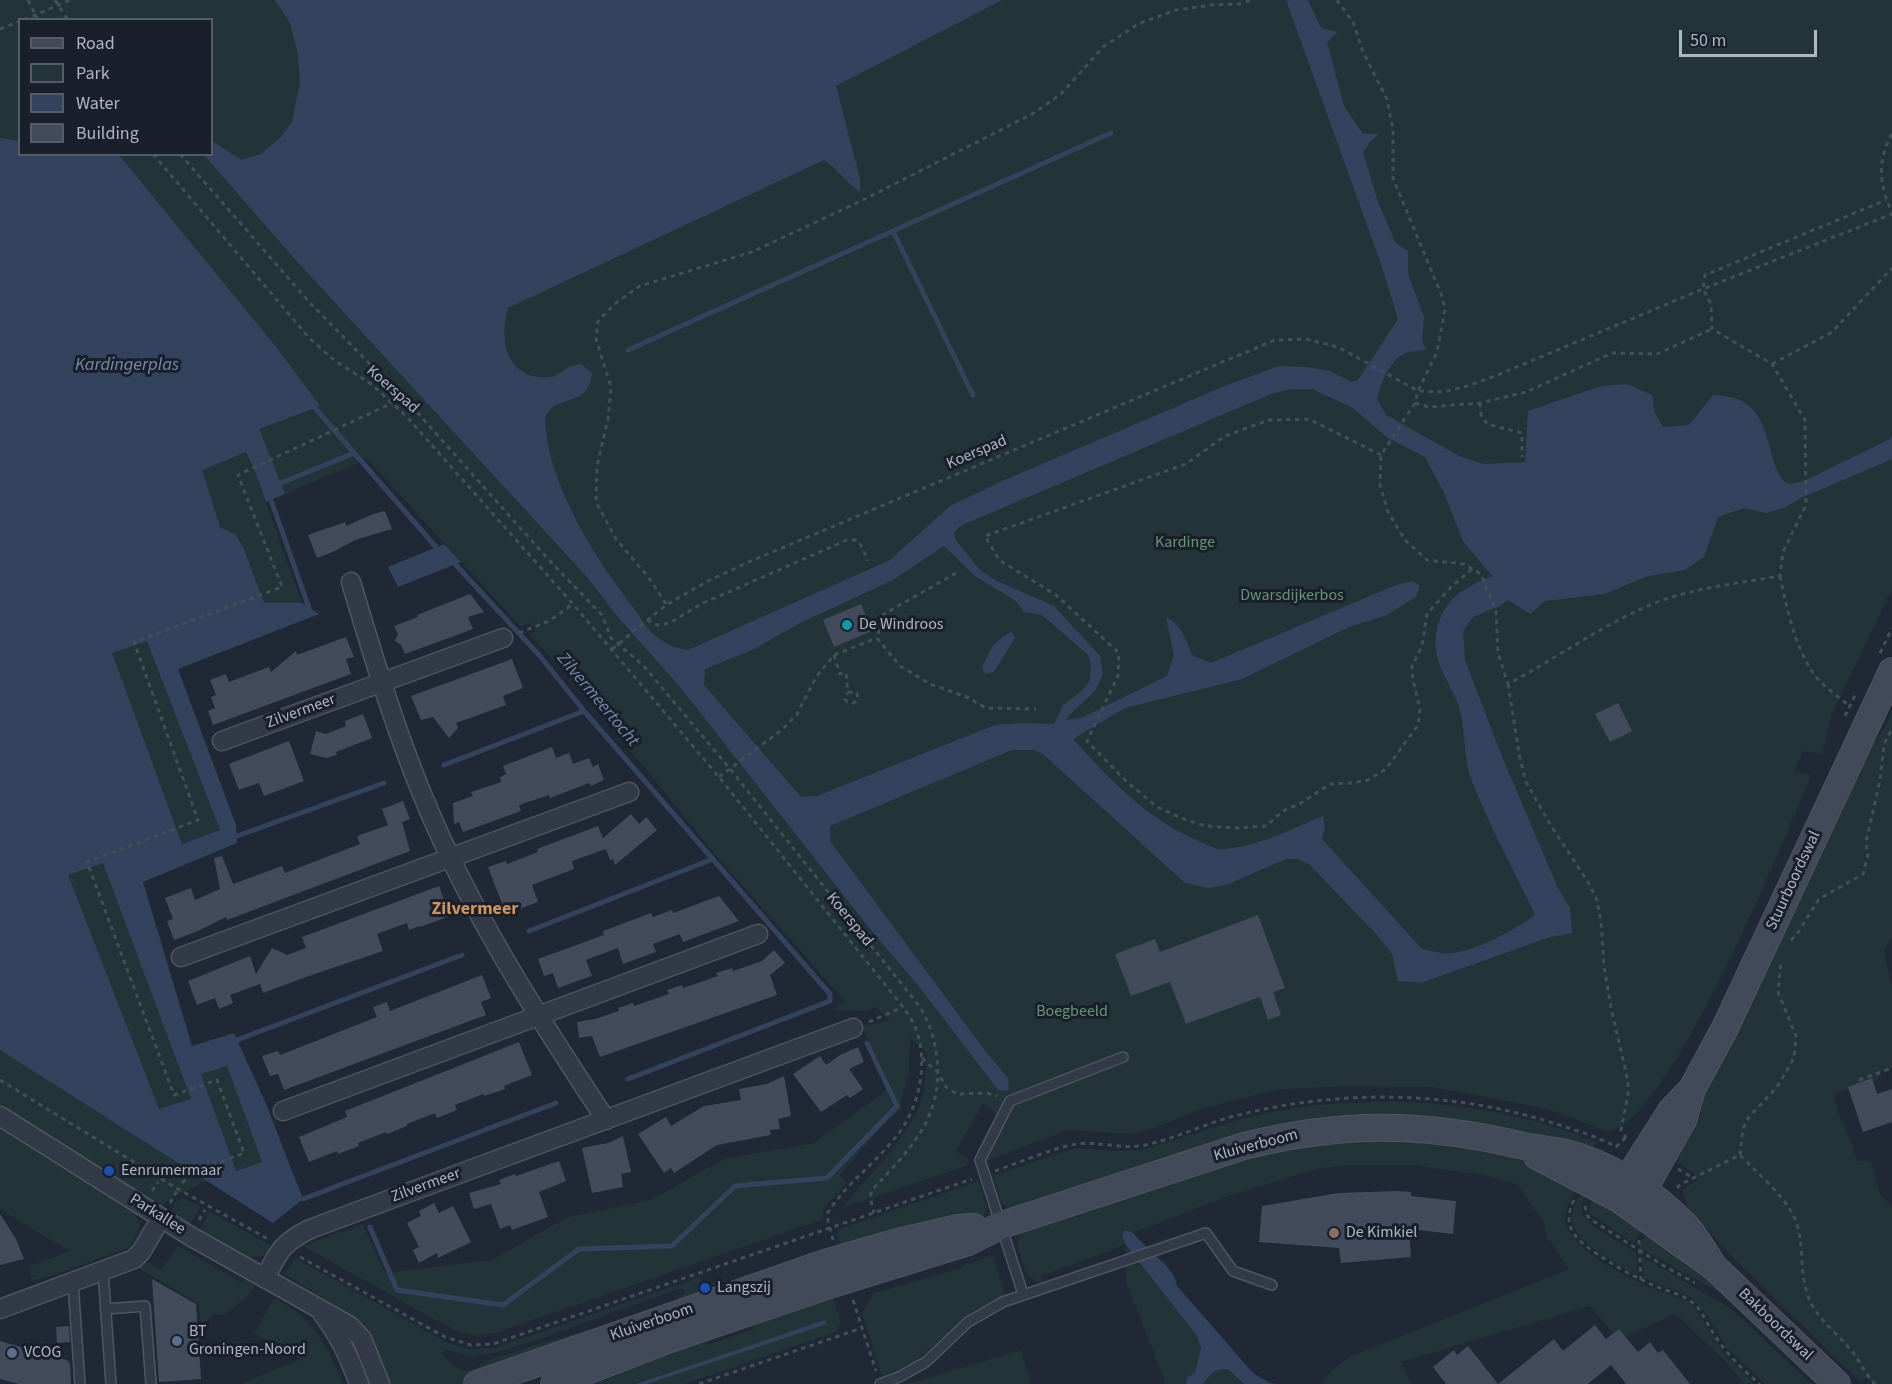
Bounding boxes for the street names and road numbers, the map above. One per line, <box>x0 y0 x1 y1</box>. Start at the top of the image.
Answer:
street label: Koerspad <box>362 362 422 418</box>
street label: Koerspad <box>944 432 1010 474</box>
street label: Zilvermeer <box>264 691 338 733</box>
street label: Stuurboordswal <box>1763 828 1825 934</box>
street label: Koerspad <box>822 889 876 951</box>
street label: Kluiverboom <box>1212 1126 1300 1166</box>
street label: Zilvermeer <box>389 1165 463 1207</box>
street label: Parkallee <box>126 1190 188 1240</box>
street label: Bakboordswal <box>1734 1285 1816 1365</box>
street label: Kluiverboom <box>608 1300 696 1346</box>

